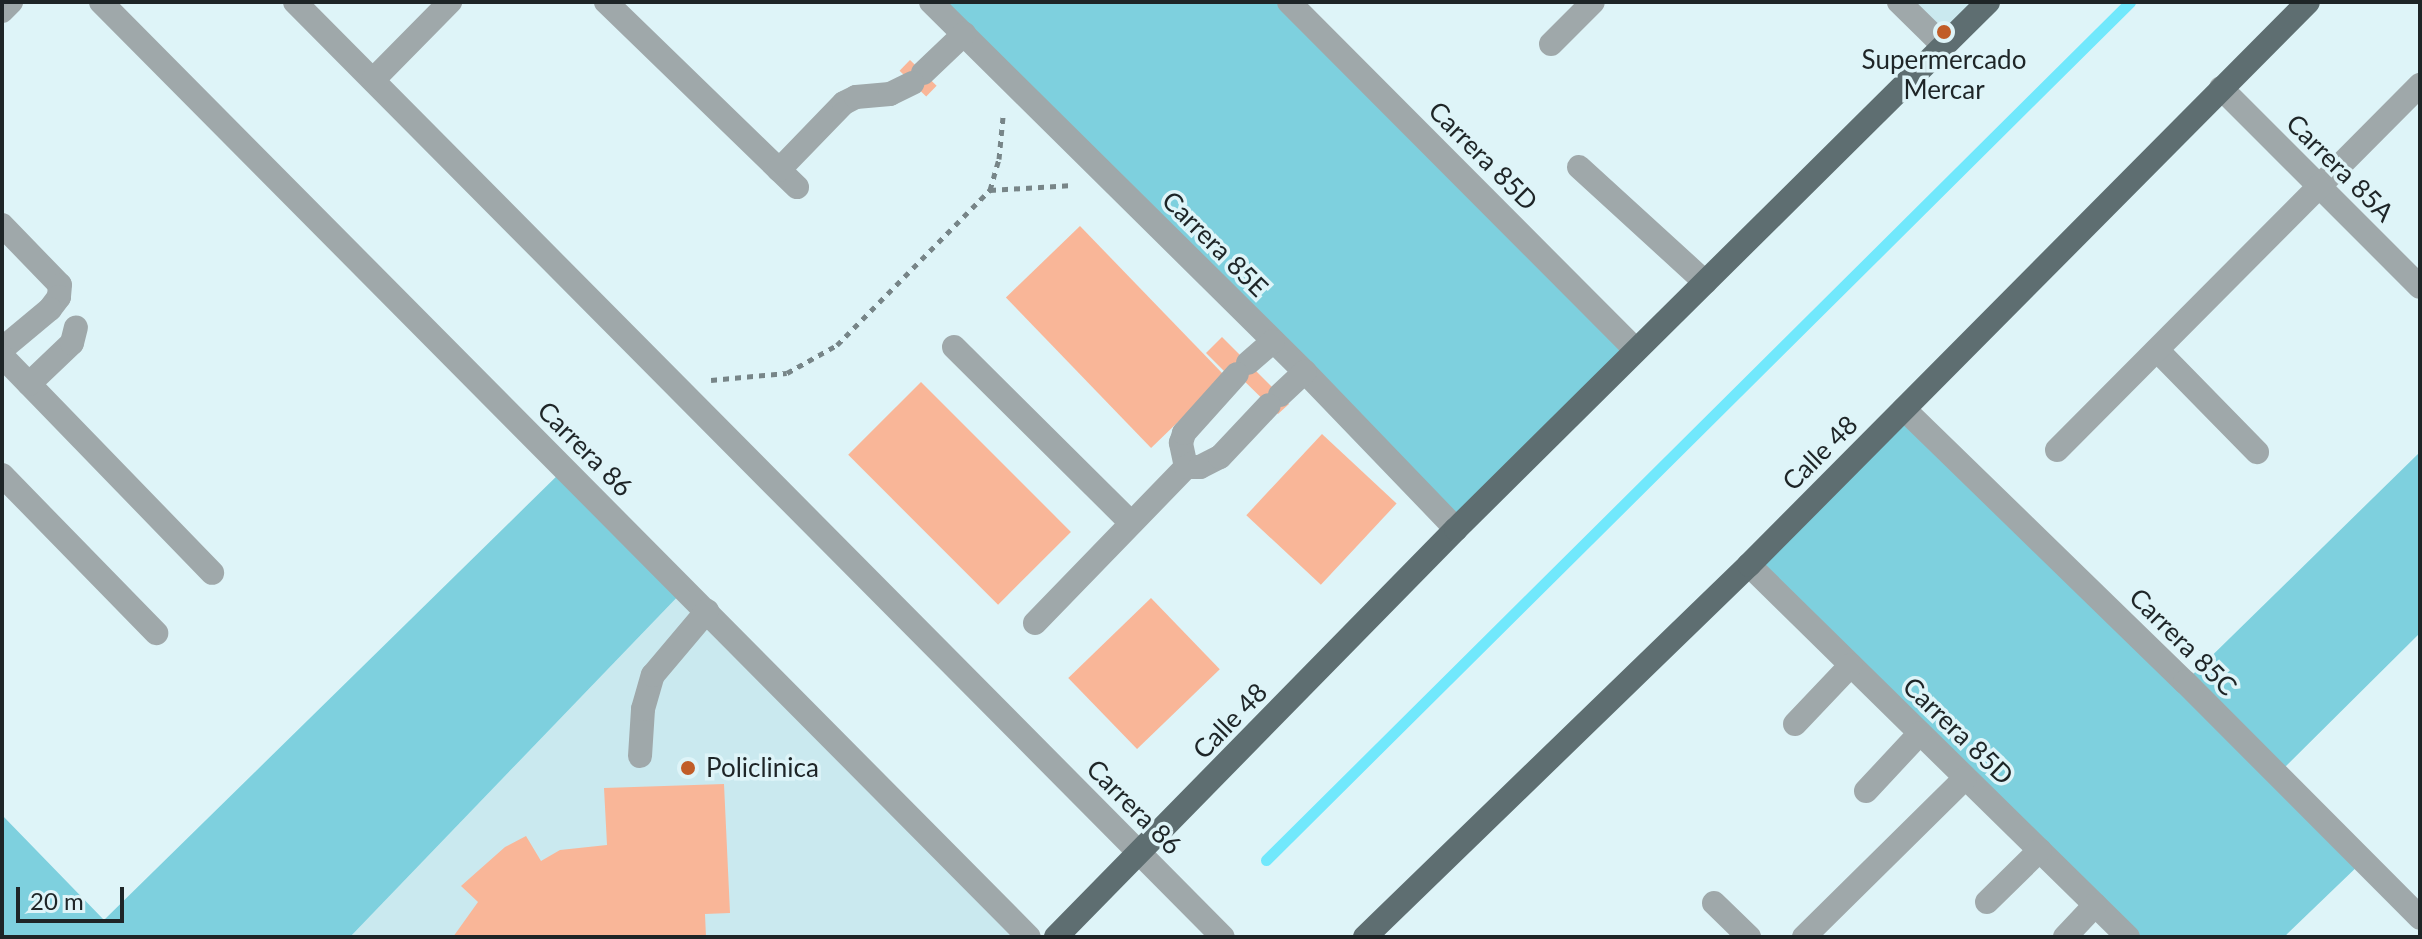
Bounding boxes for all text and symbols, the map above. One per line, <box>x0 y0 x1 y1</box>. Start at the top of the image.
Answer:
marker: Supermercado Mercar <box>1935 23 1953 41</box>
place label: Supermercado Mercar <box>1862 44 2026 106</box>
street label: Carrera 85D <box>1422 95 1544 217</box>
street label: Carrera 85A <box>2280 108 2400 228</box>
street label: Carrera 85E <box>1156 185 1274 303</box>
street label: Carrera 86 <box>531 395 639 503</box>
street label: Calle 48 <box>1776 409 1864 497</box>
street label: Carrera 85C <box>2123 582 2243 702</box>
street label: Carrera 85D <box>1896 671 2020 791</box>
street label: Calle 48 <box>1186 677 1274 765</box>
place label: Policlinica <box>706 752 819 784</box>
street label: Carrera 86 <box>1080 753 1188 861</box>
marker: Policlinica <box>677 757 699 779</box>
scale bar <box>20 871 128 921</box>
text: 20 m <box>30 886 84 915</box>

